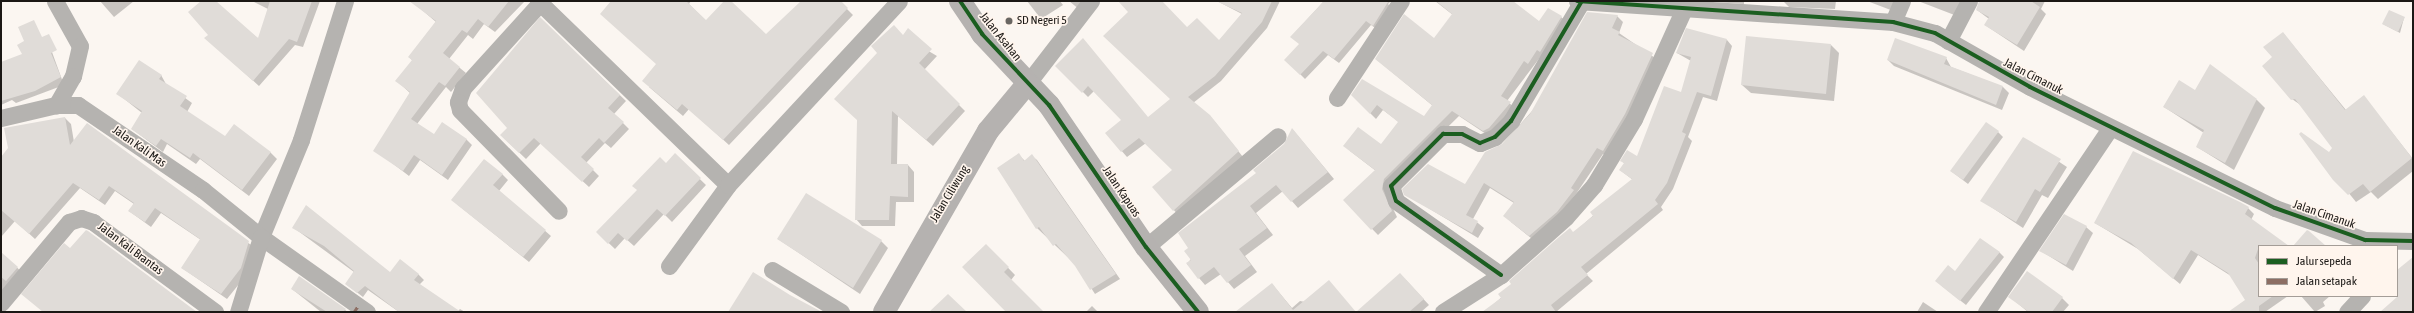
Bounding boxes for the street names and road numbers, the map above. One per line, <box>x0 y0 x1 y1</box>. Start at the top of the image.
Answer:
street label: Jalan Asahan <box>976 10 1024 64</box>
street label: Jalan Cimanuk <box>2001 56 2065 98</box>
street label: Jalan Kali Mas <box>109 123 169 171</box>
street label: Jalan Ciliwung <box>927 163 973 225</box>
street label: Jalan Kapuas <box>1099 164 1143 220</box>
street label: Jalan Cimanuk <box>2291 198 2357 232</box>
street label: Jalan Kali Brantas <box>94 220 166 278</box>

